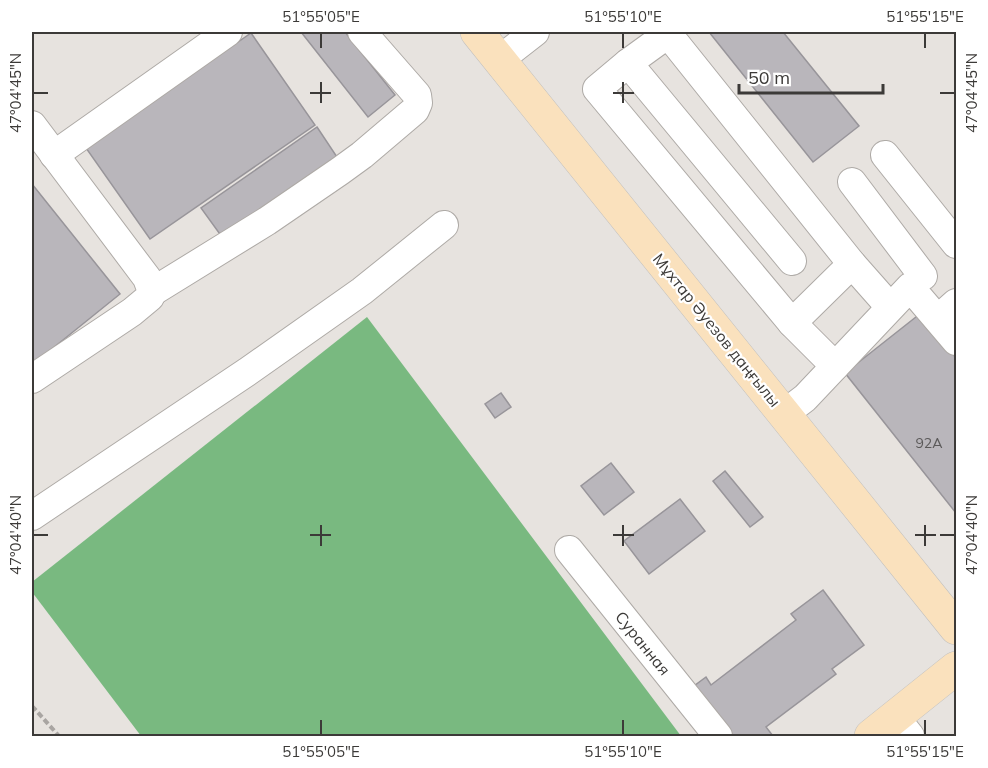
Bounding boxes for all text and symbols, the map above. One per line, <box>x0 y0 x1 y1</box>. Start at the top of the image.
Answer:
text: 51°55'05"E <box>282 7 360 26</box>
text: 51°55'10"E <box>584 7 662 26</box>
text: 51°55'15"E <box>886 7 964 26</box>
text: 47°04'45"N <box>6 53 25 133</box>
text: 47°04'45"N <box>962 53 981 133</box>
scale bar <box>739 57 883 95</box>
text: 50 m <box>748 66 790 89</box>
street label: Мұхтар Әуезов даңғылы <box>649 249 785 411</box>
house number: 92А <box>915 434 943 452</box>
text: 47°04'40"N <box>6 495 25 575</box>
text: 47°04'40"N <box>962 495 981 575</box>
street label: Суранная <box>611 607 675 679</box>
text: 51°55'05"E <box>282 742 360 761</box>
text: 51°55'10"E <box>584 742 662 761</box>
text: 51°55'15"E <box>886 742 964 761</box>

